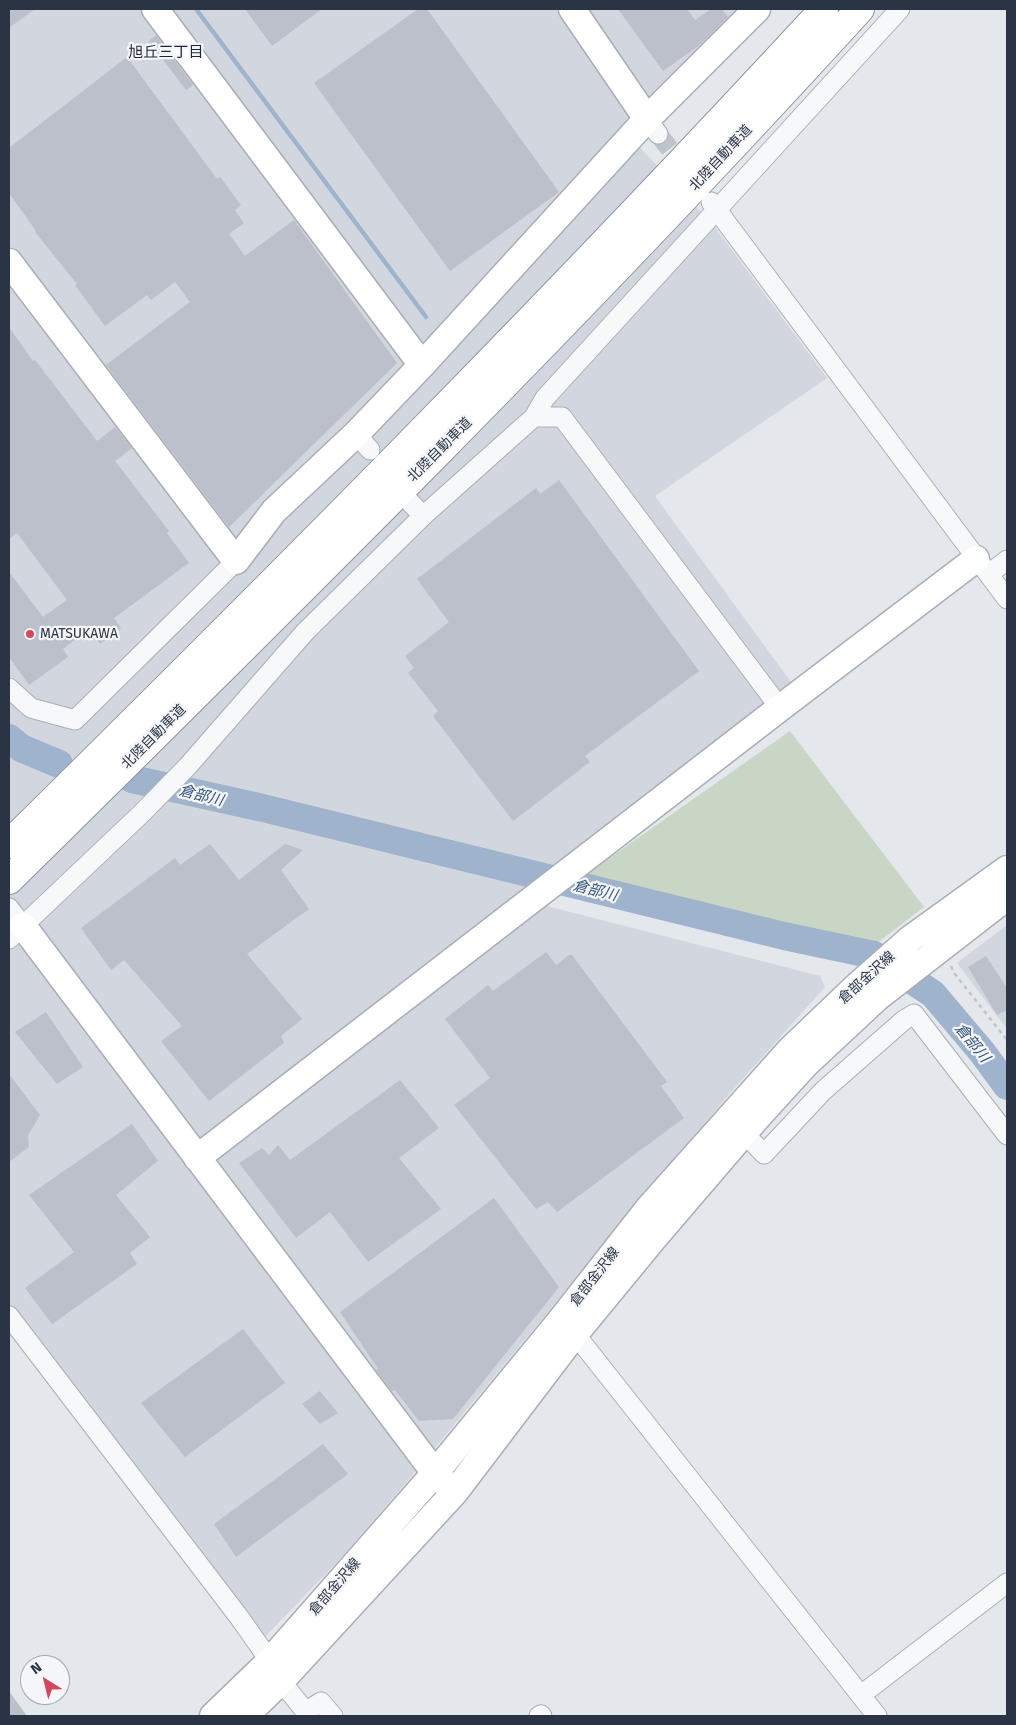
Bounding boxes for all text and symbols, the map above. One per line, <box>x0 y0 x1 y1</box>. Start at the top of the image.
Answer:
district label: 旭丘三丁目 <box>129 44 203 62</box>
street label: 北陸自動車道 <box>686 122 756 194</box>
street label: 北陸自動車道 <box>404 414 476 486</box>
place label: MATSUKAWA <box>40 626 118 642</box>
marker: MATSUKAWA <box>24 628 36 640</box>
street label: 北陸自動車道 <box>118 701 190 773</box>
water label: 倉部川 <box>177 782 225 810</box>
water label: 倉部川 <box>571 877 619 905</box>
street label: 倉部金沢線 <box>835 948 899 1008</box>
water label: 倉部川 <box>951 1020 993 1066</box>
street label: 倉部金沢線 <box>567 1244 623 1310</box>
street label: 倉部金沢線 <box>306 1555 364 1619</box>
north arrow <box>20 1655 70 1705</box>
text: N <box>28 1659 45 1678</box>

